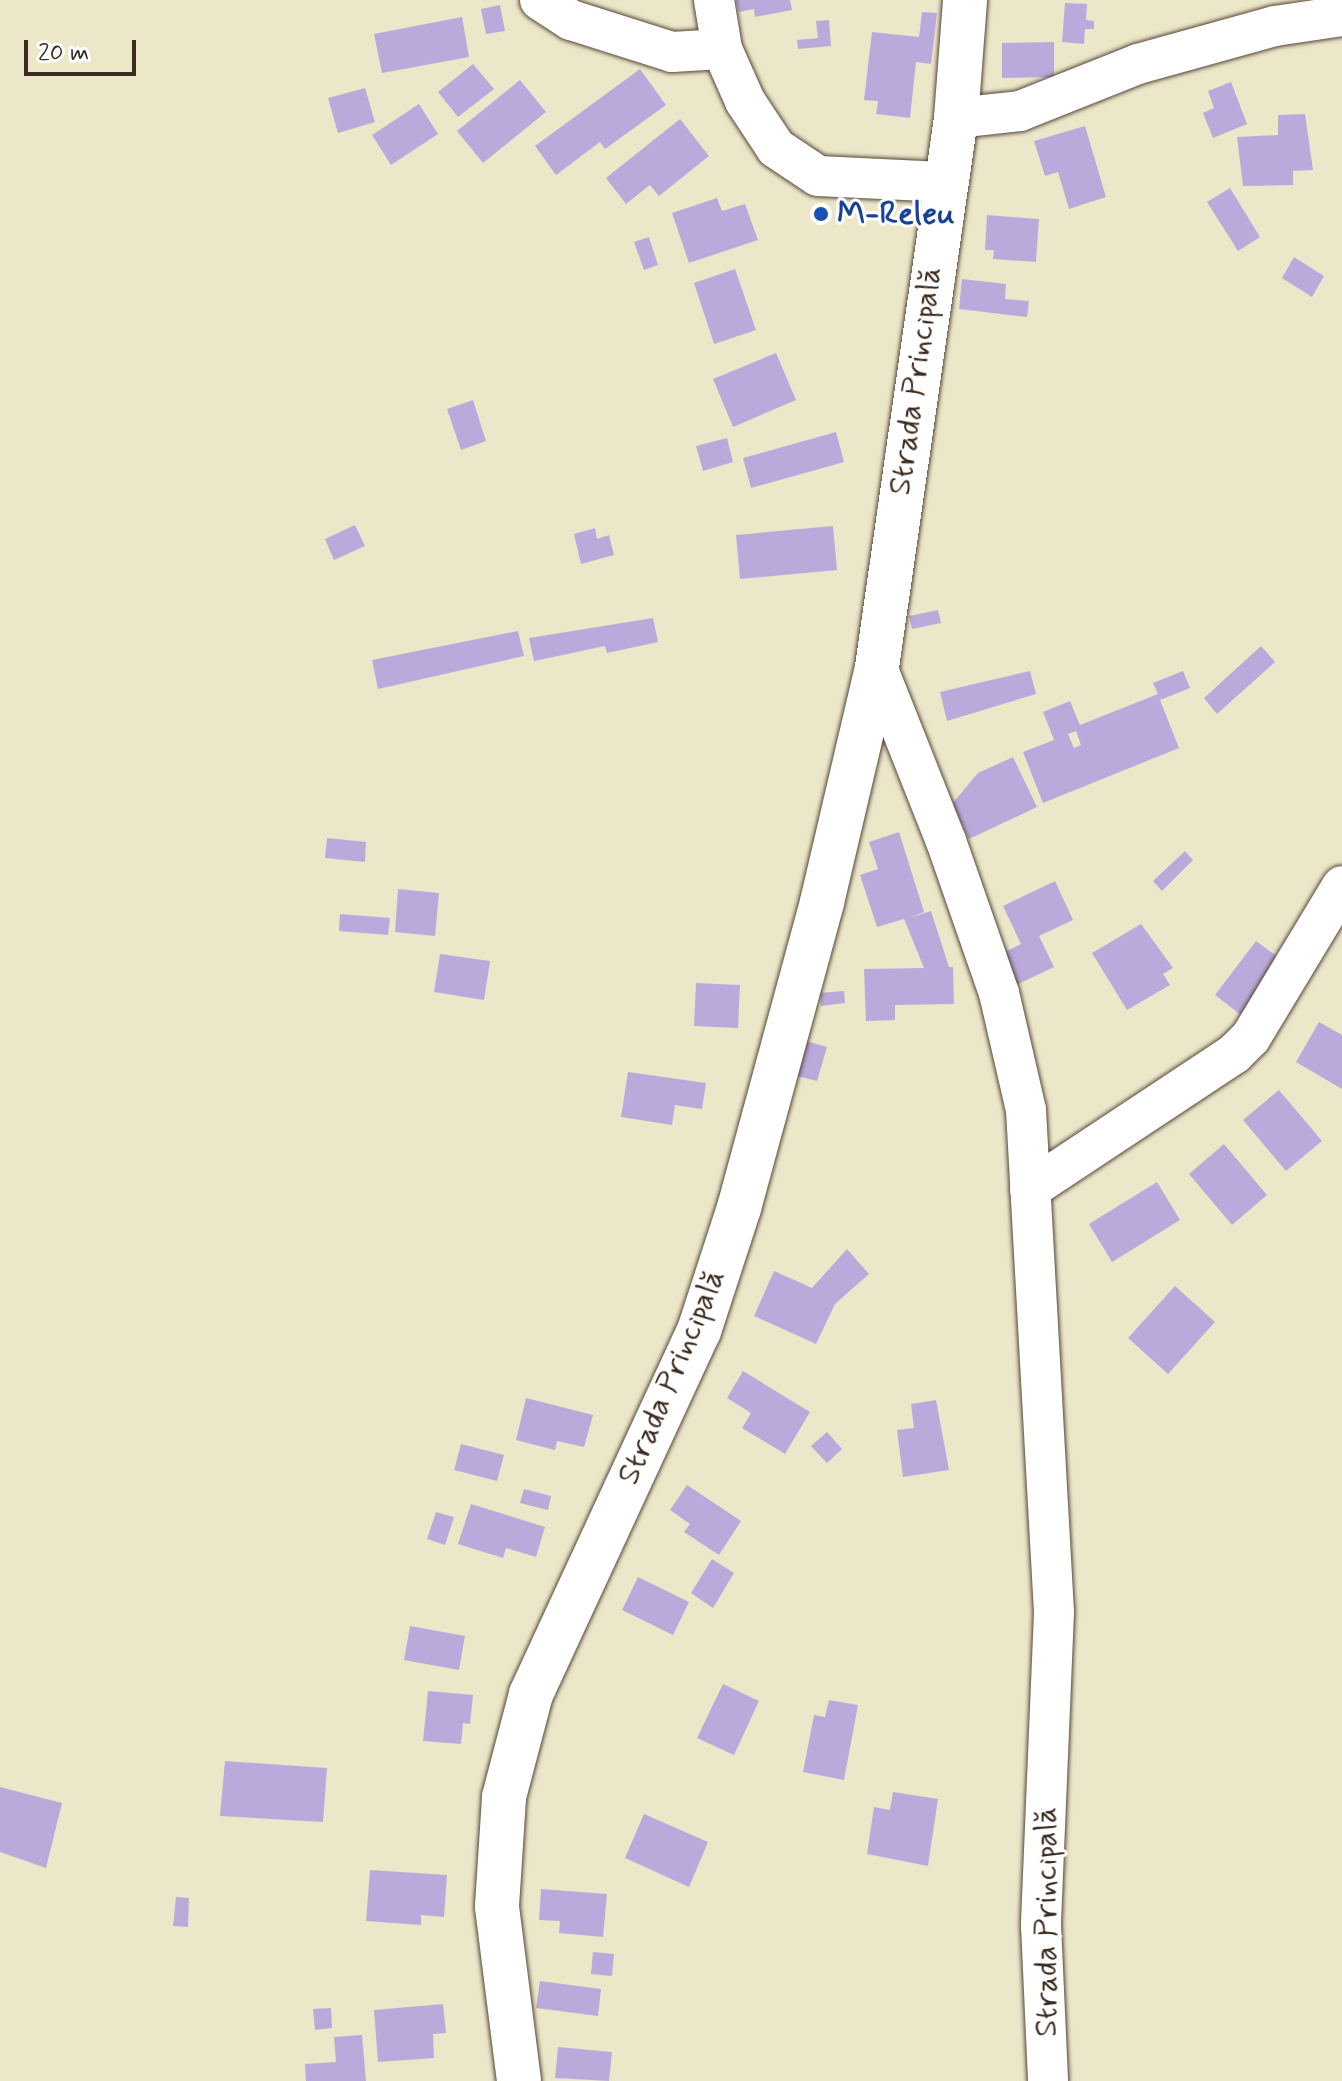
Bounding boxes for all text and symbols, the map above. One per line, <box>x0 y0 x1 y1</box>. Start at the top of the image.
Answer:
scale bar <box>28 24 140 74</box>
text: 20 m <box>38 38 89 69</box>
place label: M-Releu <box>837 195 955 233</box>
marker: M-Releu <box>812 205 830 223</box>
street label: Strada Principală <box>880 260 952 502</box>
street label: Strada Principală <box>608 1259 736 1495</box>
street label: Strada Principală <box>1028 1802 1066 2042</box>

